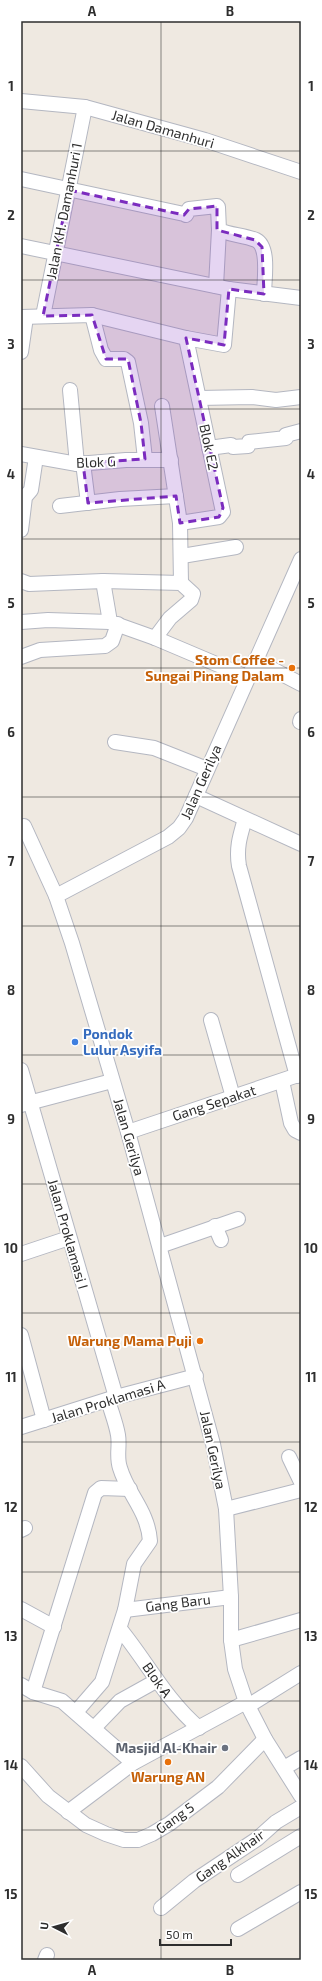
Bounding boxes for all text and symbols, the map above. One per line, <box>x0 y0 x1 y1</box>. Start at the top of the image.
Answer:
text: A <box>88 3 97 19</box>
text: B <box>226 3 234 19</box>
text: 1 <box>8 78 14 94</box>
text: 1 <box>308 78 314 94</box>
street label: Jalan Damanhuri <box>110 106 216 151</box>
street label: Jalan KH. Damanhuri 1 <box>42 141 85 280</box>
text: 2 <box>7 207 15 223</box>
text: 2 <box>307 207 315 223</box>
text: 3 <box>7 336 15 352</box>
text: 3 <box>307 336 315 352</box>
street label: Blok E2 <box>196 422 223 472</box>
street label: Blok G <box>76 452 116 471</box>
text: 4 <box>7 466 15 482</box>
text: 4 <box>307 466 315 482</box>
text: 5 <box>7 595 15 611</box>
text: 5 <box>307 595 315 611</box>
place label: Stom Coffee - Sungai Pinang Dalam <box>145 651 284 684</box>
marker: Stom Coffee - Sungai Pinang Dalam <box>287 663 297 673</box>
text: 6 <box>7 724 15 740</box>
text: 6 <box>307 724 315 740</box>
street label: Jalan Gerilya <box>177 742 225 822</box>
text: 7 <box>8 853 15 869</box>
text: 7 <box>308 853 315 869</box>
text: 8 <box>7 982 15 998</box>
text: 8 <box>307 982 315 998</box>
place label: Pondok Lulur Asyifa <box>83 1025 162 1058</box>
marker: Pondok Lulur Asyifa <box>70 1037 80 1047</box>
street label: Gang Sepakat <box>170 1081 258 1124</box>
street label: Jalan Gerilya <box>110 1096 149 1178</box>
text: 9 <box>7 1111 15 1127</box>
text: 9 <box>307 1111 315 1127</box>
street label: Jalan Proklamasi I <box>45 1177 92 1291</box>
text: 10 <box>4 1240 18 1256</box>
text: 10 <box>304 1240 318 1256</box>
place label: Warung Mama Puji <box>68 1332 192 1349</box>
marker: Warung Mama Puji <box>195 1336 205 1346</box>
text: 11 <box>5 1369 17 1385</box>
text: 11 <box>305 1369 317 1385</box>
street label: Jalan Proklamasi A <box>49 1375 167 1426</box>
street label: Jalan Gerilya <box>197 1409 230 1491</box>
text: 12 <box>4 1499 18 1515</box>
text: 12 <box>304 1499 318 1515</box>
street label: Gang Baru <box>144 1590 211 1615</box>
text: 13 <box>5 1628 18 1644</box>
text: 13 <box>305 1628 318 1644</box>
street label: Blok A <box>139 1659 176 1701</box>
place label: Masjid Al-Khair <box>116 1739 217 1756</box>
marker: Masjid Al-Khair <box>220 1743 230 1753</box>
text: 14 <box>4 1757 18 1773</box>
marker: Warung AN <box>163 1757 173 1767</box>
text: 14 <box>304 1757 318 1773</box>
place label: Warung AN <box>131 1768 205 1785</box>
street label: Gang 5 <box>152 1798 197 1837</box>
street label: Gang Alkhair <box>192 1825 268 1886</box>
text: 15 <box>5 1886 17 1902</box>
text: 15 <box>305 1886 317 1902</box>
north arrow <box>34 1907 74 1947</box>
text: U <box>37 1921 50 1930</box>
scale bar <box>160 1921 231 1947</box>
text: 50 m <box>166 1927 193 1941</box>
text: A <box>88 1962 97 1978</box>
text: B <box>226 1962 234 1978</box>

